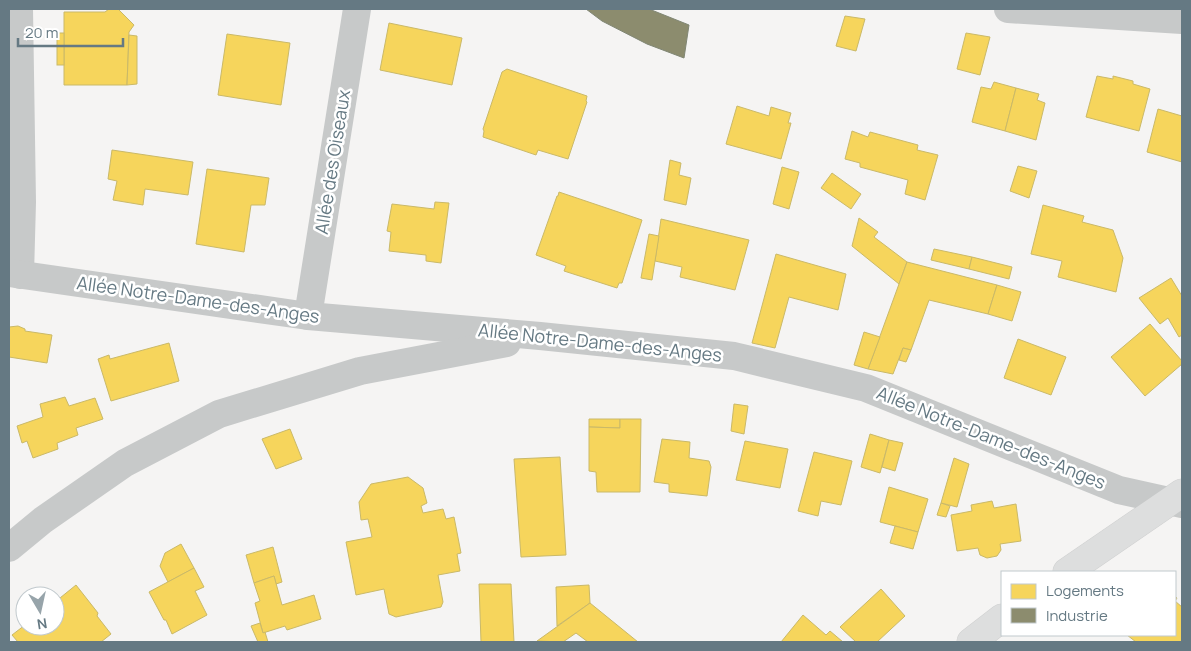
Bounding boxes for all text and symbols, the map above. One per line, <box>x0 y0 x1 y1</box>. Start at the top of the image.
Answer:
scale bar <box>18 15 122 47</box>
text: 20 m <box>25 22 58 43</box>
street label: Allée des Oiseaux <box>309 87 355 236</box>
street label: Allée Notre-Dame-des-Anges <box>75 270 321 328</box>
street label: Allée Notre-Dame-des-Anges <box>477 317 723 367</box>
street label: Allée Notre-Dame-des-Anges <box>873 380 1109 494</box>
legend <box>1001 571 1176 636</box>
text: Logements <box>1046 580 1124 601</box>
north arrow <box>15 586 65 636</box>
text: Industrie <box>1046 605 1108 626</box>
text: N <box>36 614 49 635</box>

